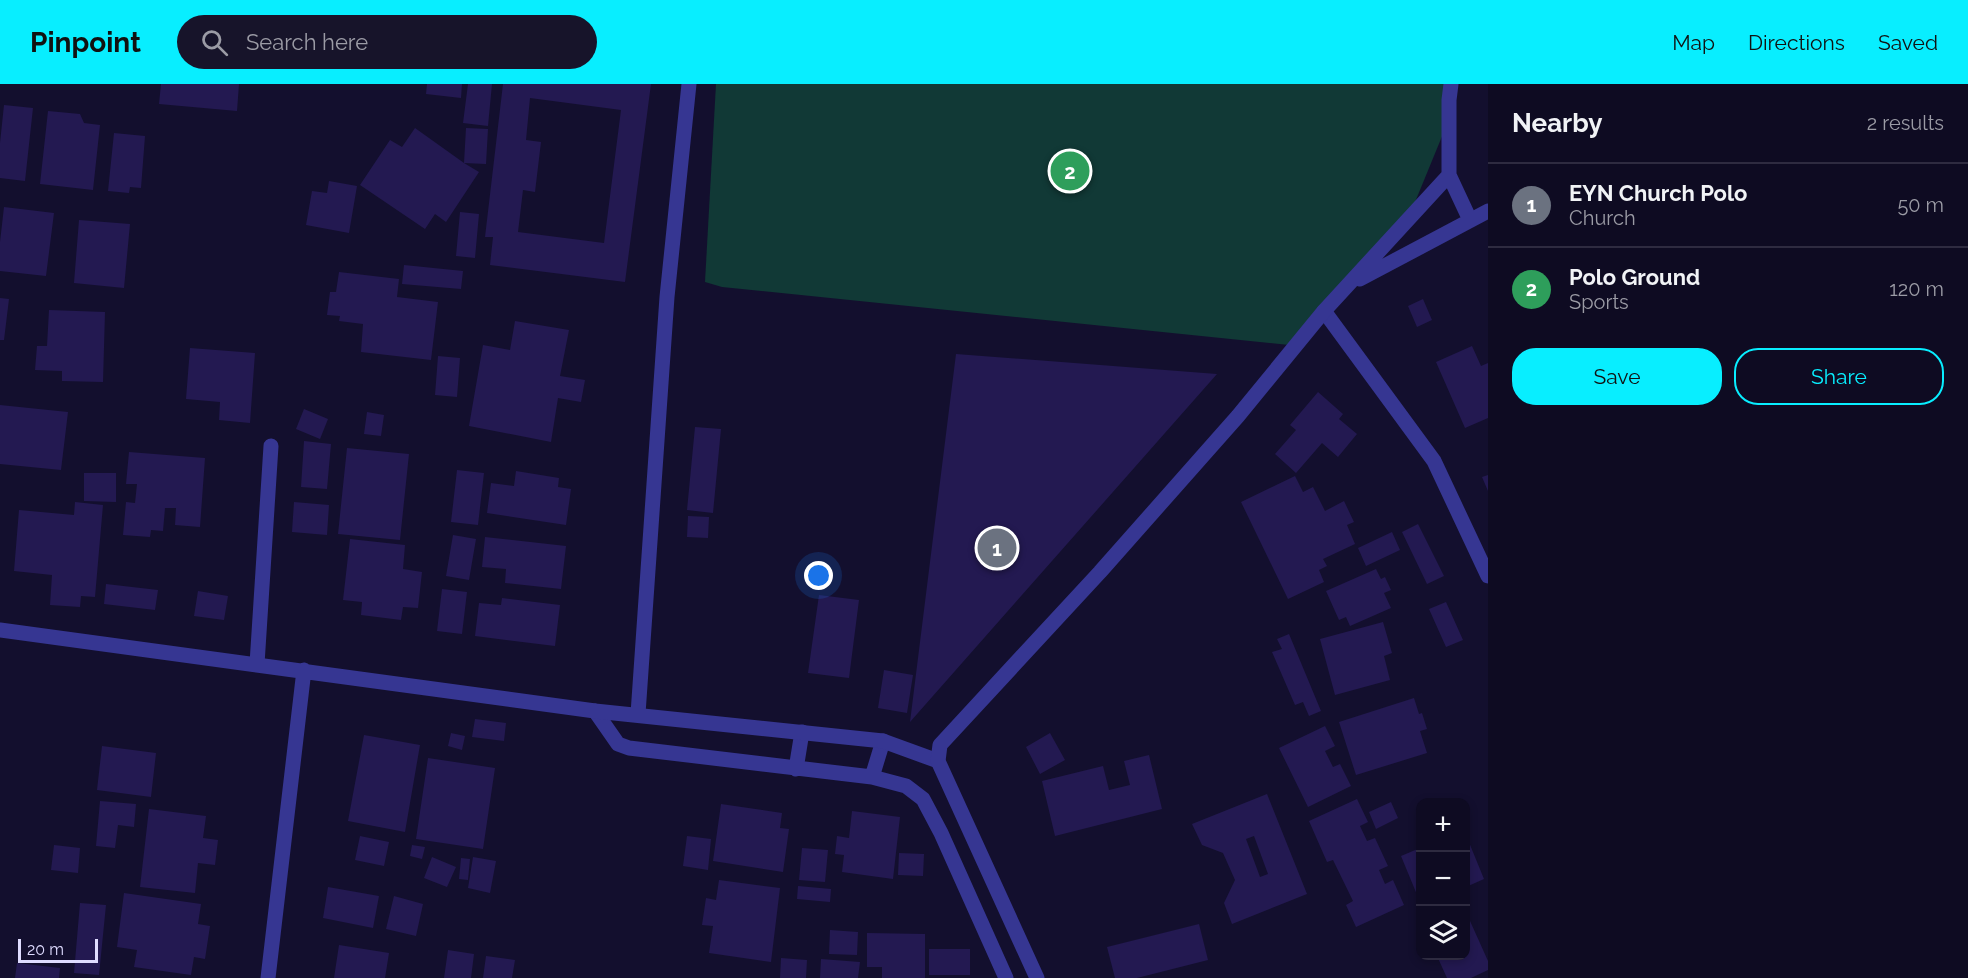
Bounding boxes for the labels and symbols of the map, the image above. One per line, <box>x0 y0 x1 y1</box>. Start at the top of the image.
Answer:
pin: 2 <box>1050 148 1090 194</box>
pin: 1 <box>978 526 1016 570</box>
your location <box>804 561 833 590</box>
scale bar <box>18 936 98 964</box>

